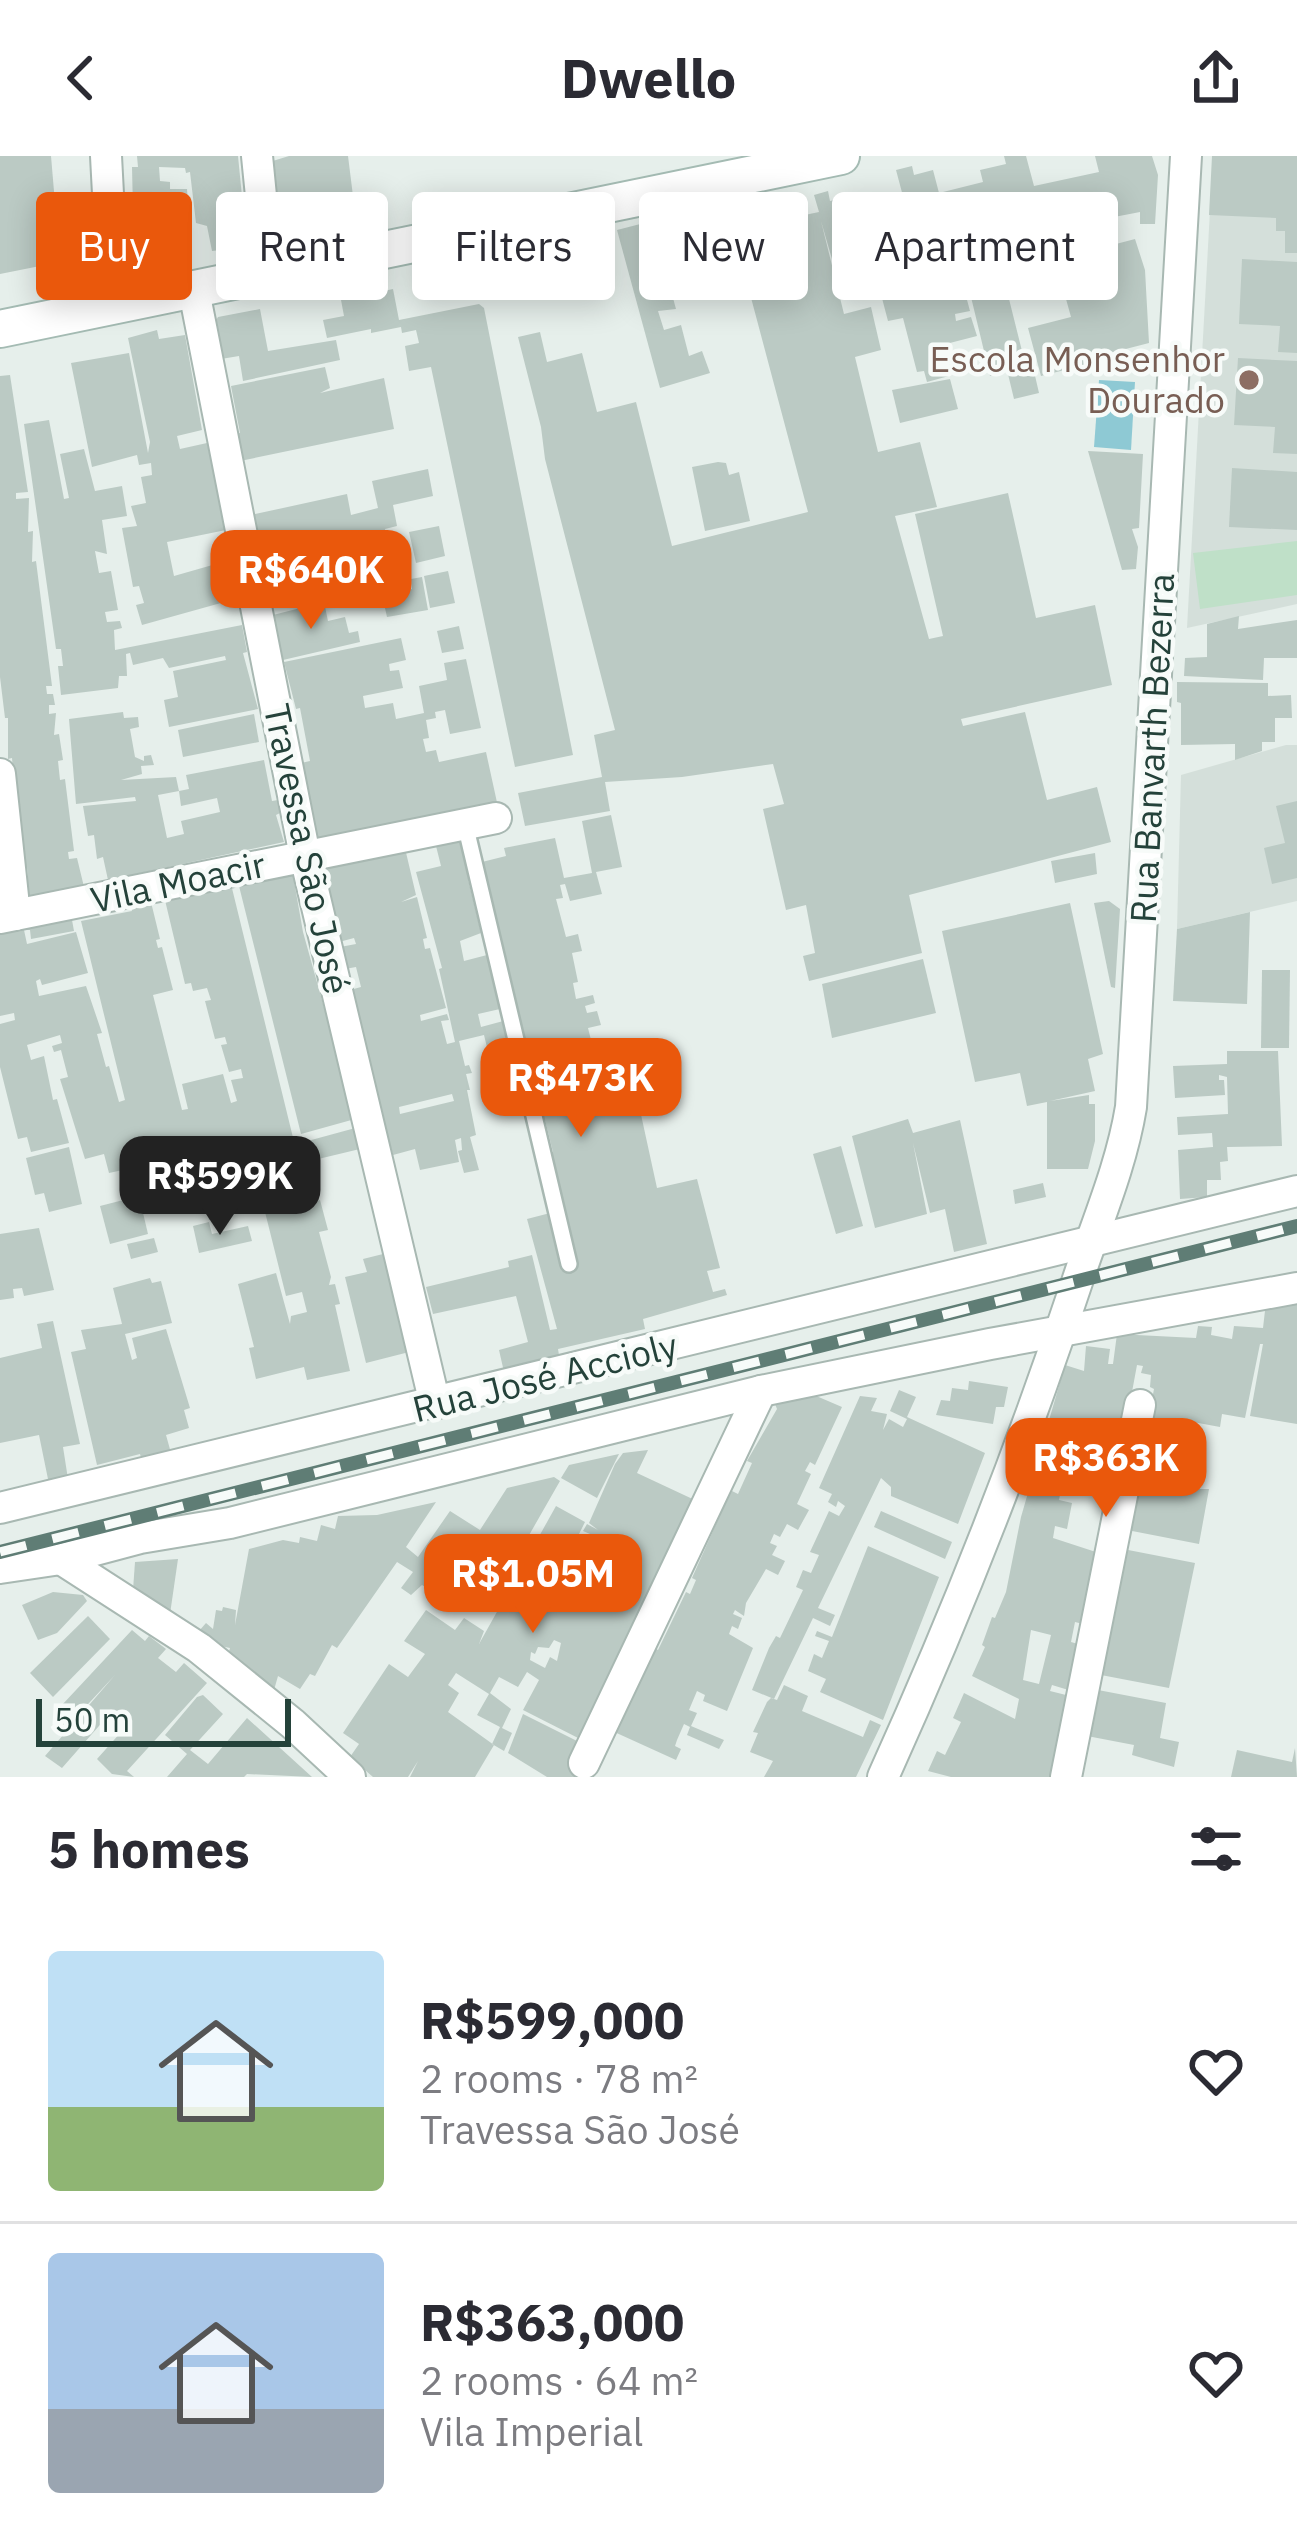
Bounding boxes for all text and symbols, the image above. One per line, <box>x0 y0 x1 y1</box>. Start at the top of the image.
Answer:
text: Dwello <box>561 43 736 113</box>
icon: back <box>48 45 114 111</box>
icon: share <box>1183 45 1249 111</box>
chip: Buy <box>36 192 192 300</box>
chip: Rent <box>216 192 388 300</box>
chip: Filters <box>412 192 615 300</box>
chip: New <box>639 192 808 300</box>
chip: Apartment <box>832 192 1118 300</box>
place label: Escola Monsenhor Dourado <box>930 335 1225 423</box>
marker: Escola Monsenhor Dourado <box>1236 367 1262 393</box>
pin: R$640K <box>213 530 409 632</box>
text: R$640K <box>237 543 385 594</box>
street label: Rua Banvarth Bezerra <box>1119 572 1184 924</box>
street label: Travessa São José <box>254 700 361 998</box>
street label: Vila Moacir <box>86 840 270 923</box>
pin: R$473K <box>483 1038 679 1140</box>
text: R$473K <box>507 1051 655 1102</box>
pin: R$599K <box>122 1136 318 1238</box>
text: R$599K <box>146 1149 294 1200</box>
street label: Rua José Accioly <box>408 1321 682 1432</box>
pin: R$363K <box>1008 1418 1204 1520</box>
text: R$363K <box>1032 1431 1180 1482</box>
pin: R$1.05M <box>422 1534 644 1636</box>
text: R$1.05M <box>451 1547 615 1598</box>
scale bar <box>36 1693 291 1746</box>
text: 50 m <box>54 1698 130 1741</box>
text: 5 homes <box>48 1816 250 1882</box>
icon: filters <box>1183 1816 1249 1882</box>
text: R$599,000 <box>420 1987 684 2053</box>
icon: home <box>144 1999 288 2143</box>
icon: heart <box>1183 2038 1249 2104</box>
text: 2 rooms · 78 m² <box>420 2053 698 2104</box>
text: Travessa São José <box>420 2104 740 2155</box>
text: R$363,000 <box>420 2289 684 2355</box>
icon: home <box>144 2301 288 2445</box>
icon: heart <box>1183 2340 1249 2406</box>
text: 2 rooms · 64 m² <box>420 2355 698 2406</box>
text: Vila Imperial <box>420 2406 643 2457</box>

